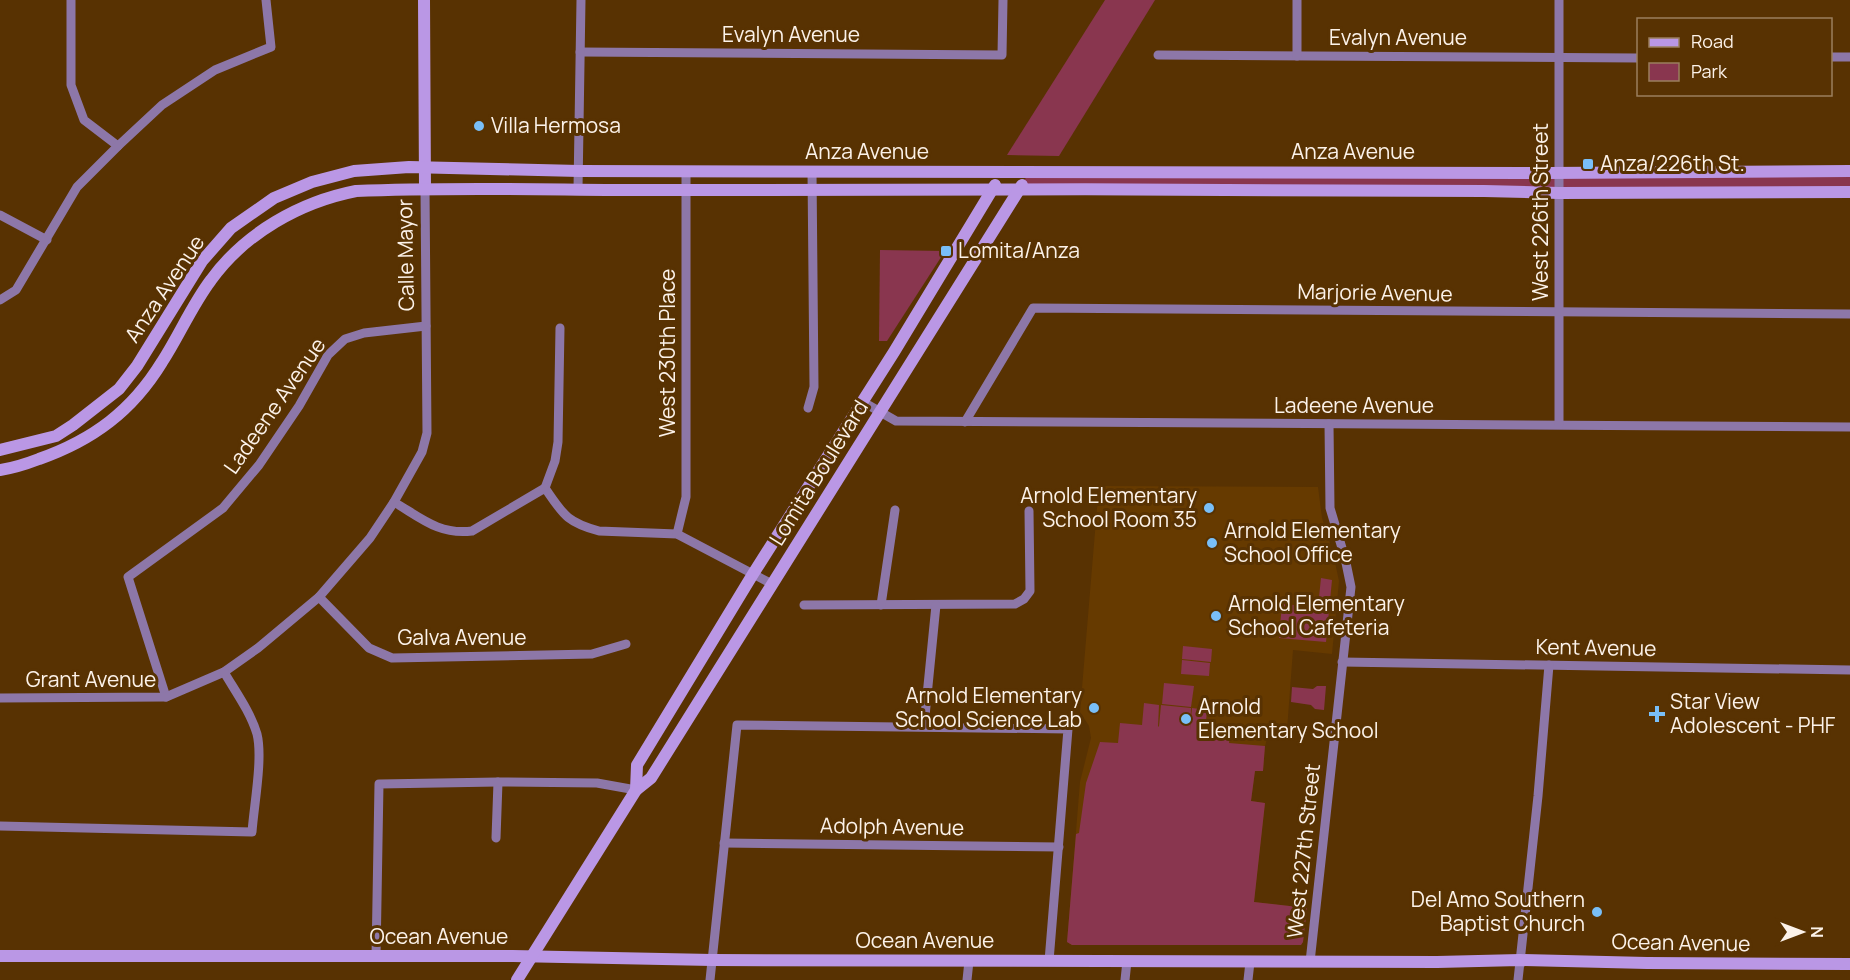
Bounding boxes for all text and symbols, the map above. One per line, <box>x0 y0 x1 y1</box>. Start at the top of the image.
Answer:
legend <box>1637 18 1832 96</box>
street label: Evalyn Avenue <box>722 20 860 48</box>
street label: Evalyn Avenue <box>1329 23 1467 51</box>
text: Road <box>1691 29 1734 53</box>
text: Park <box>1691 59 1728 83</box>
place label: Villa Hermosa <box>491 111 621 139</box>
marker: Villa Hermosa <box>472 119 486 133</box>
street label: West 226th Street <box>1526 123 1554 301</box>
street label: Anza Avenue <box>805 137 929 165</box>
street label: Anza Avenue <box>1291 137 1415 165</box>
place label: Anza/226th St. <box>1600 149 1745 177</box>
marker: Anza/226th St. <box>1581 157 1595 171</box>
street label: Calle Mayor <box>390 198 420 311</box>
street label: Anza Avenue <box>118 229 210 348</box>
place label: Lomita/Anza <box>958 236 1080 264</box>
marker: Lomita/Anza <box>939 244 953 258</box>
street label: West 230th Place <box>653 269 681 437</box>
street label: Marjorie Avenue <box>1297 277 1453 307</box>
street label: Ladeene Avenue <box>217 332 331 479</box>
street label: Ladeene Avenue <box>1274 391 1434 419</box>
street label: Lomita Boulevard <box>762 395 874 550</box>
place label: Arnold Elementary School Room 35 <box>1020 481 1197 533</box>
marker: Arnold Elementary School Room 35 <box>1202 501 1216 515</box>
place label: Arnold Elementary School Office <box>1224 516 1401 568</box>
marker: Arnold Elementary School Office <box>1205 536 1219 550</box>
place label: Arnold Elementary School Cafeteria <box>1228 589 1405 641</box>
marker: Arnold Elementary School Cafeteria <box>1209 609 1223 623</box>
street label: Galva Avenue <box>397 623 527 651</box>
street label: Kent Avenue <box>1536 632 1657 662</box>
street label: Grant Avenue <box>26 665 156 693</box>
place label: Arnold Elementary School Science Lab <box>895 681 1082 733</box>
place label: Star View Adolescent - PHF <box>1670 687 1836 739</box>
place label: Arnold Elementary School <box>1198 692 1379 744</box>
marker: Arnold Elementary School Science Lab <box>1087 701 1101 715</box>
marker: Star View Adolescent - PHF <box>1648 705 1666 723</box>
marker: Arnold Elementary School <box>1179 712 1193 726</box>
street label: West 227th Street <box>1280 762 1326 940</box>
street label: Adolph Avenue <box>820 811 964 841</box>
place label: Del Amo Southern Baptist Church <box>1411 885 1585 937</box>
north arrow <box>1772 902 1832 962</box>
marker: Del Amo Southern Baptist Church <box>1590 905 1604 919</box>
street label: Ocean Avenue <box>370 922 508 950</box>
street label: Ocean Avenue <box>856 926 994 954</box>
text: N <box>1806 926 1828 938</box>
street label: Ocean Avenue <box>1611 927 1751 957</box>

